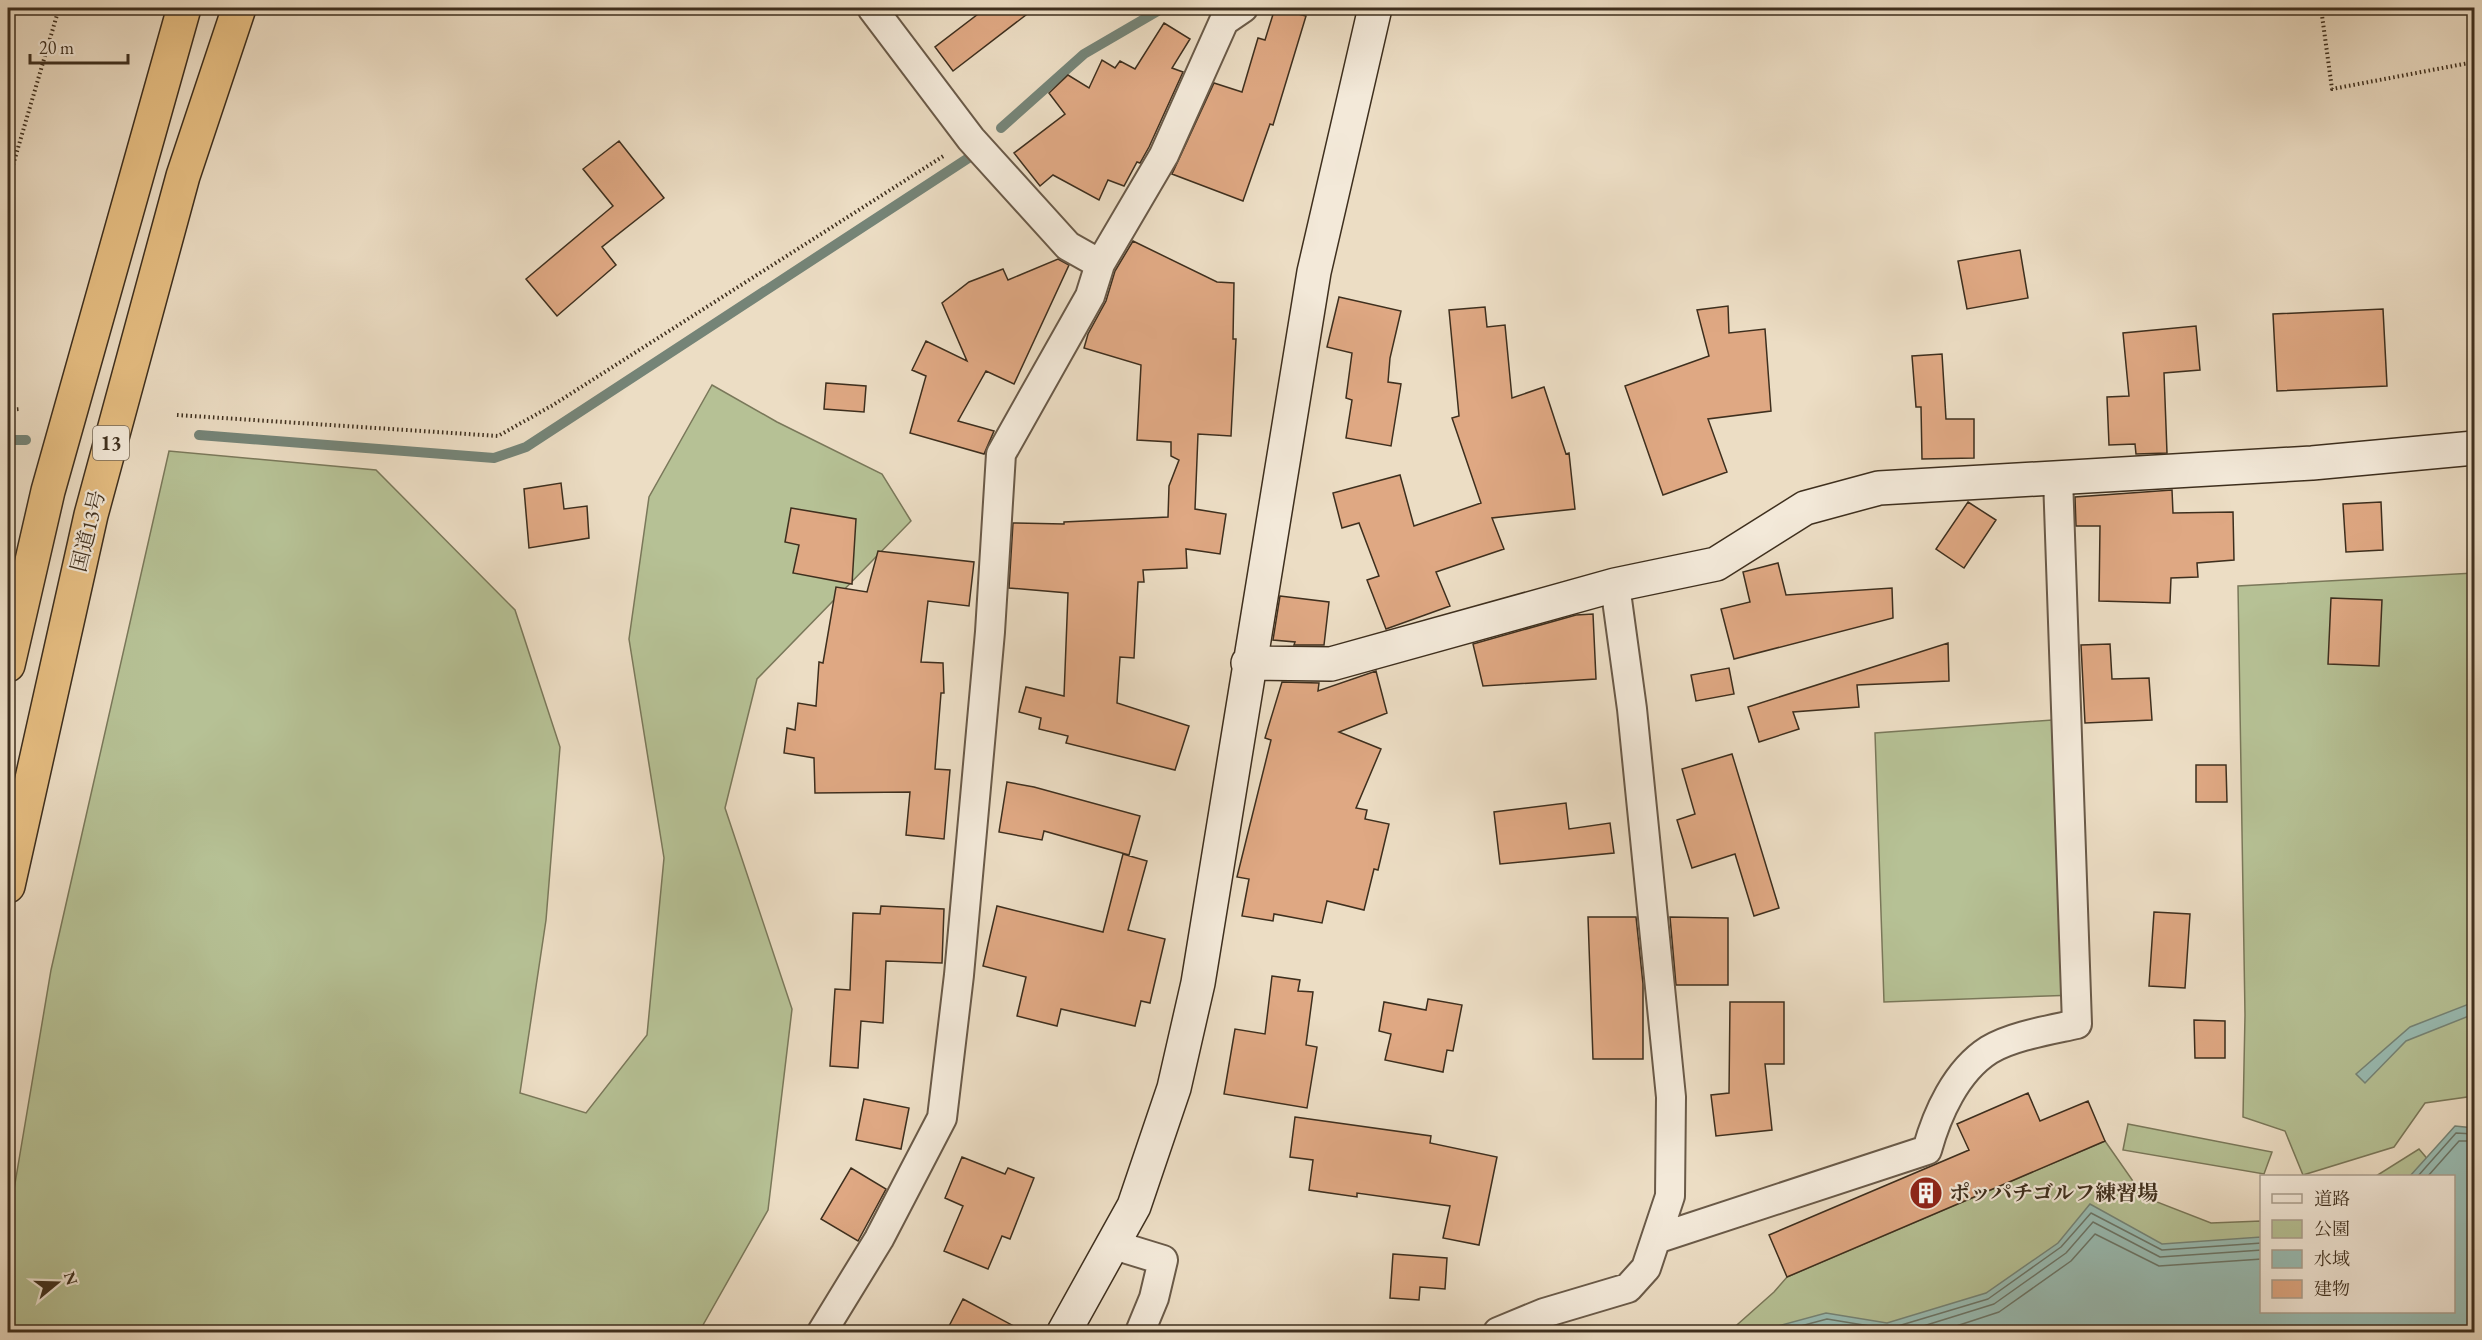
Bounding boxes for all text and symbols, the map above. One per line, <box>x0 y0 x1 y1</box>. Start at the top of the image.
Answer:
scale bar <box>30 27 128 65</box>
text: 20 m <box>39 36 74 59</box>
road number: 13 <box>93 426 129 460</box>
street label: 国道13号 <box>64 487 111 574</box>
building icon: ポッパチゴルフ練習場 <box>1908 1175 1944 1211</box>
legend <box>2260 1175 2455 1313</box>
place label: ポッパチゴルフ練習場 <box>1949 1179 2158 1206</box>
text: 道路 <box>2314 1187 2350 1210</box>
text: 公園 <box>2314 1217 2350 1240</box>
text: 水域 <box>2314 1247 2350 1270</box>
north arrow <box>27 1253 87 1313</box>
text: N <box>59 1269 83 1288</box>
text: 建物 <box>2314 1277 2350 1300</box>

